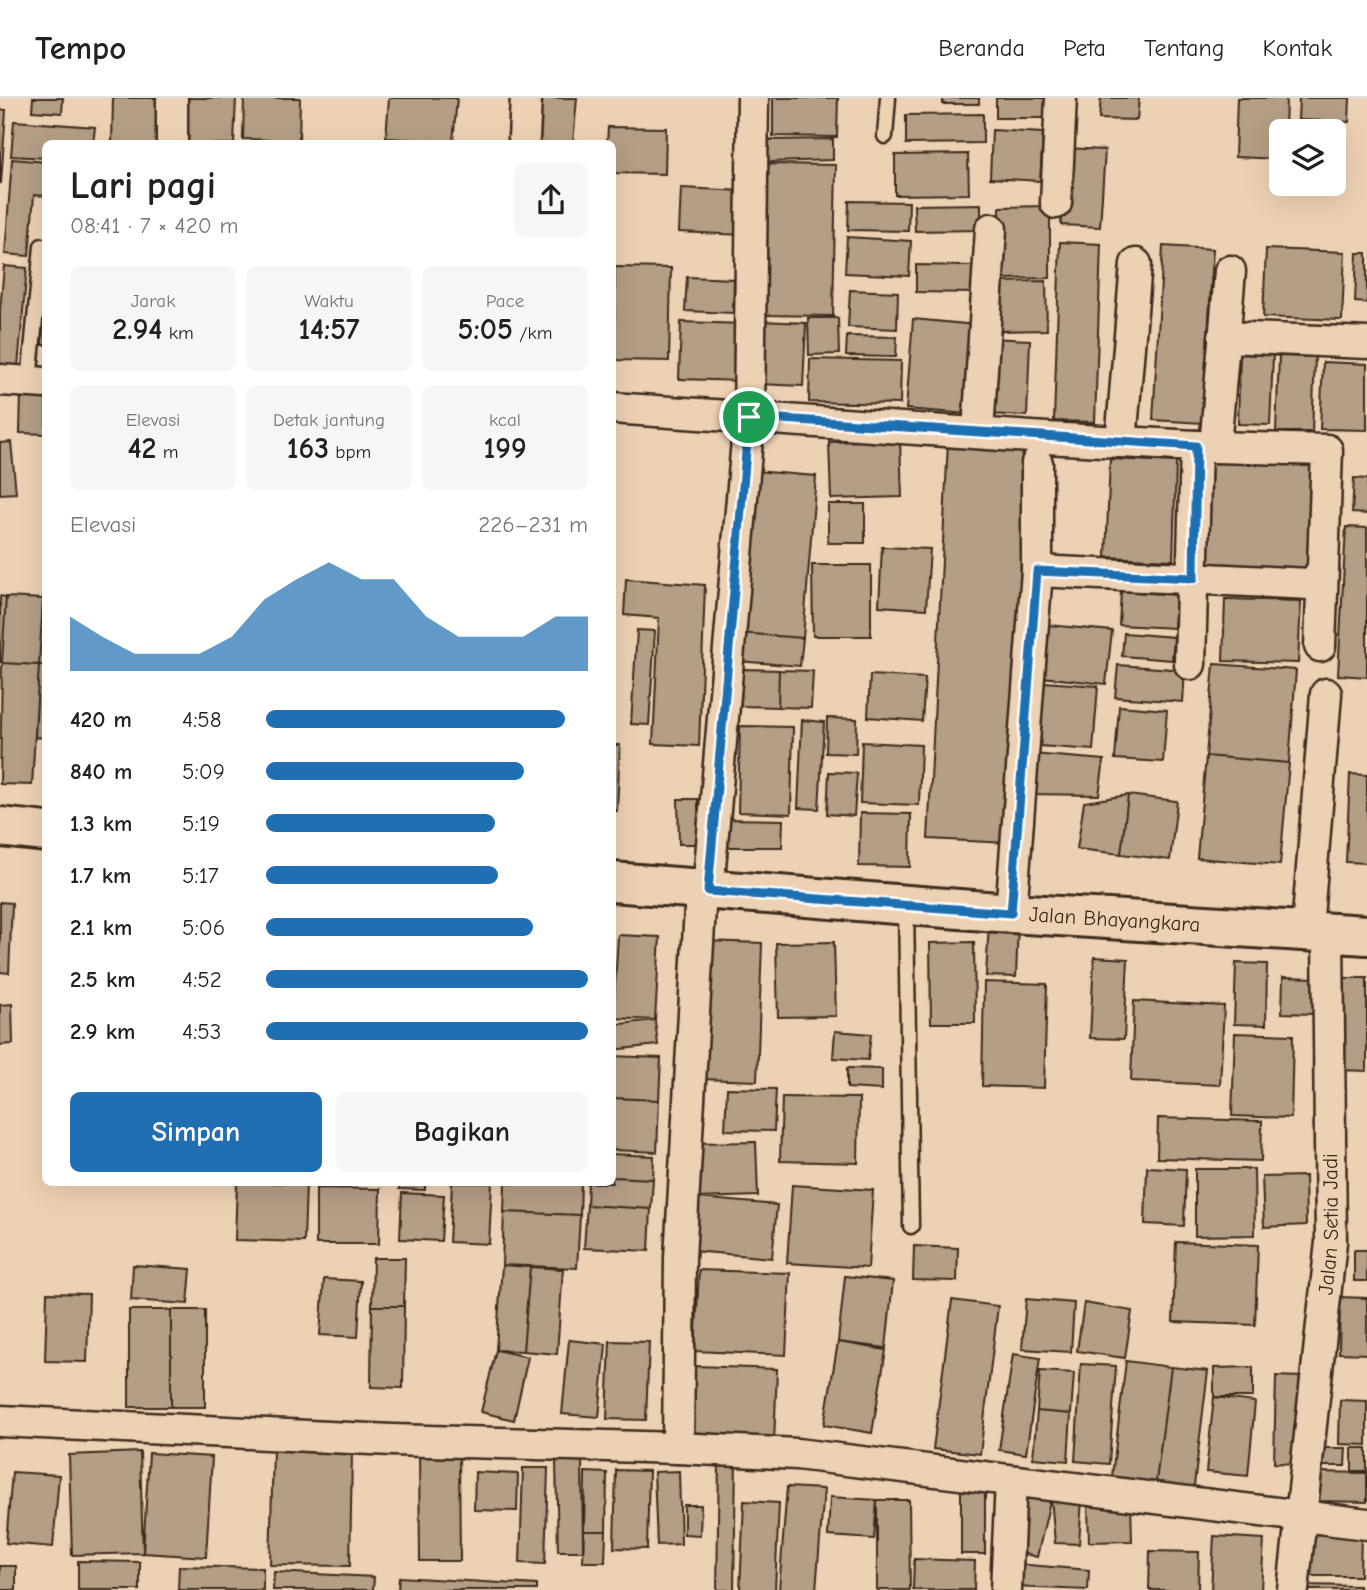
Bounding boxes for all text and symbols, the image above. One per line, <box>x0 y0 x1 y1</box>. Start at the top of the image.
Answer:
text: Tempo <box>35 29 126 67</box>
text: Beranda <box>938 34 1025 62</box>
text: Peta <box>1063 34 1106 62</box>
text: Tentang <box>1144 34 1224 62</box>
text: Kontak <box>1262 34 1332 62</box>
map controls <box>1269 119 1346 196</box>
button: layers <box>1269 119 1346 196</box>
button: share <box>514 163 588 237</box>
text: Lari pagi <box>70 164 216 208</box>
text: 08:41 · 7 × 420 m <box>70 212 238 239</box>
text: Jarak <box>131 290 175 312</box>
text: Waktu <box>304 290 354 312</box>
text: Pace <box>486 290 524 312</box>
text: 2.94 <box>112 312 162 347</box>
text: 14:57 <box>298 312 360 347</box>
text: 5:05 <box>458 312 513 347</box>
text: km <box>162 322 194 344</box>
text: /km <box>513 322 552 344</box>
pin <box>719 387 779 447</box>
icon: arrive <box>730 398 768 436</box>
text: Elevasi <box>126 409 180 431</box>
text: Detak jantung <box>273 409 385 431</box>
text: kcal <box>489 409 521 431</box>
text: 42 <box>127 431 156 466</box>
text: 163 <box>287 431 329 466</box>
text: 199 <box>483 431 527 466</box>
text: m <box>156 441 179 463</box>
text: bpm <box>329 441 371 463</box>
text: Elevasi <box>70 511 136 538</box>
text: 226–231 m <box>478 511 588 538</box>
text: 420 m <box>70 706 132 733</box>
text: 4:58 <box>182 706 222 733</box>
text: 840 m <box>70 758 132 785</box>
text: 5:09 <box>182 758 225 785</box>
text: 1.3 km <box>70 810 132 837</box>
text: 5:19 <box>182 810 220 837</box>
text: 1.7 km <box>70 862 131 889</box>
text: 5:17 <box>182 862 219 889</box>
street label: Jalan Bhayangkara <box>1028 902 1201 937</box>
text: 2.1 km <box>70 914 132 941</box>
text: 5:06 <box>182 914 225 941</box>
text: 2.5 km <box>70 966 136 993</box>
text: 4:52 <box>182 966 222 993</box>
text: 2.9 km <box>70 1018 135 1045</box>
text: 4:53 <box>182 1018 221 1045</box>
button: Simpan <box>70 1092 322 1172</box>
button: Bagikan <box>336 1092 588 1172</box>
street label: Jalan Setia Jadi <box>1313 1153 1343 1296</box>

